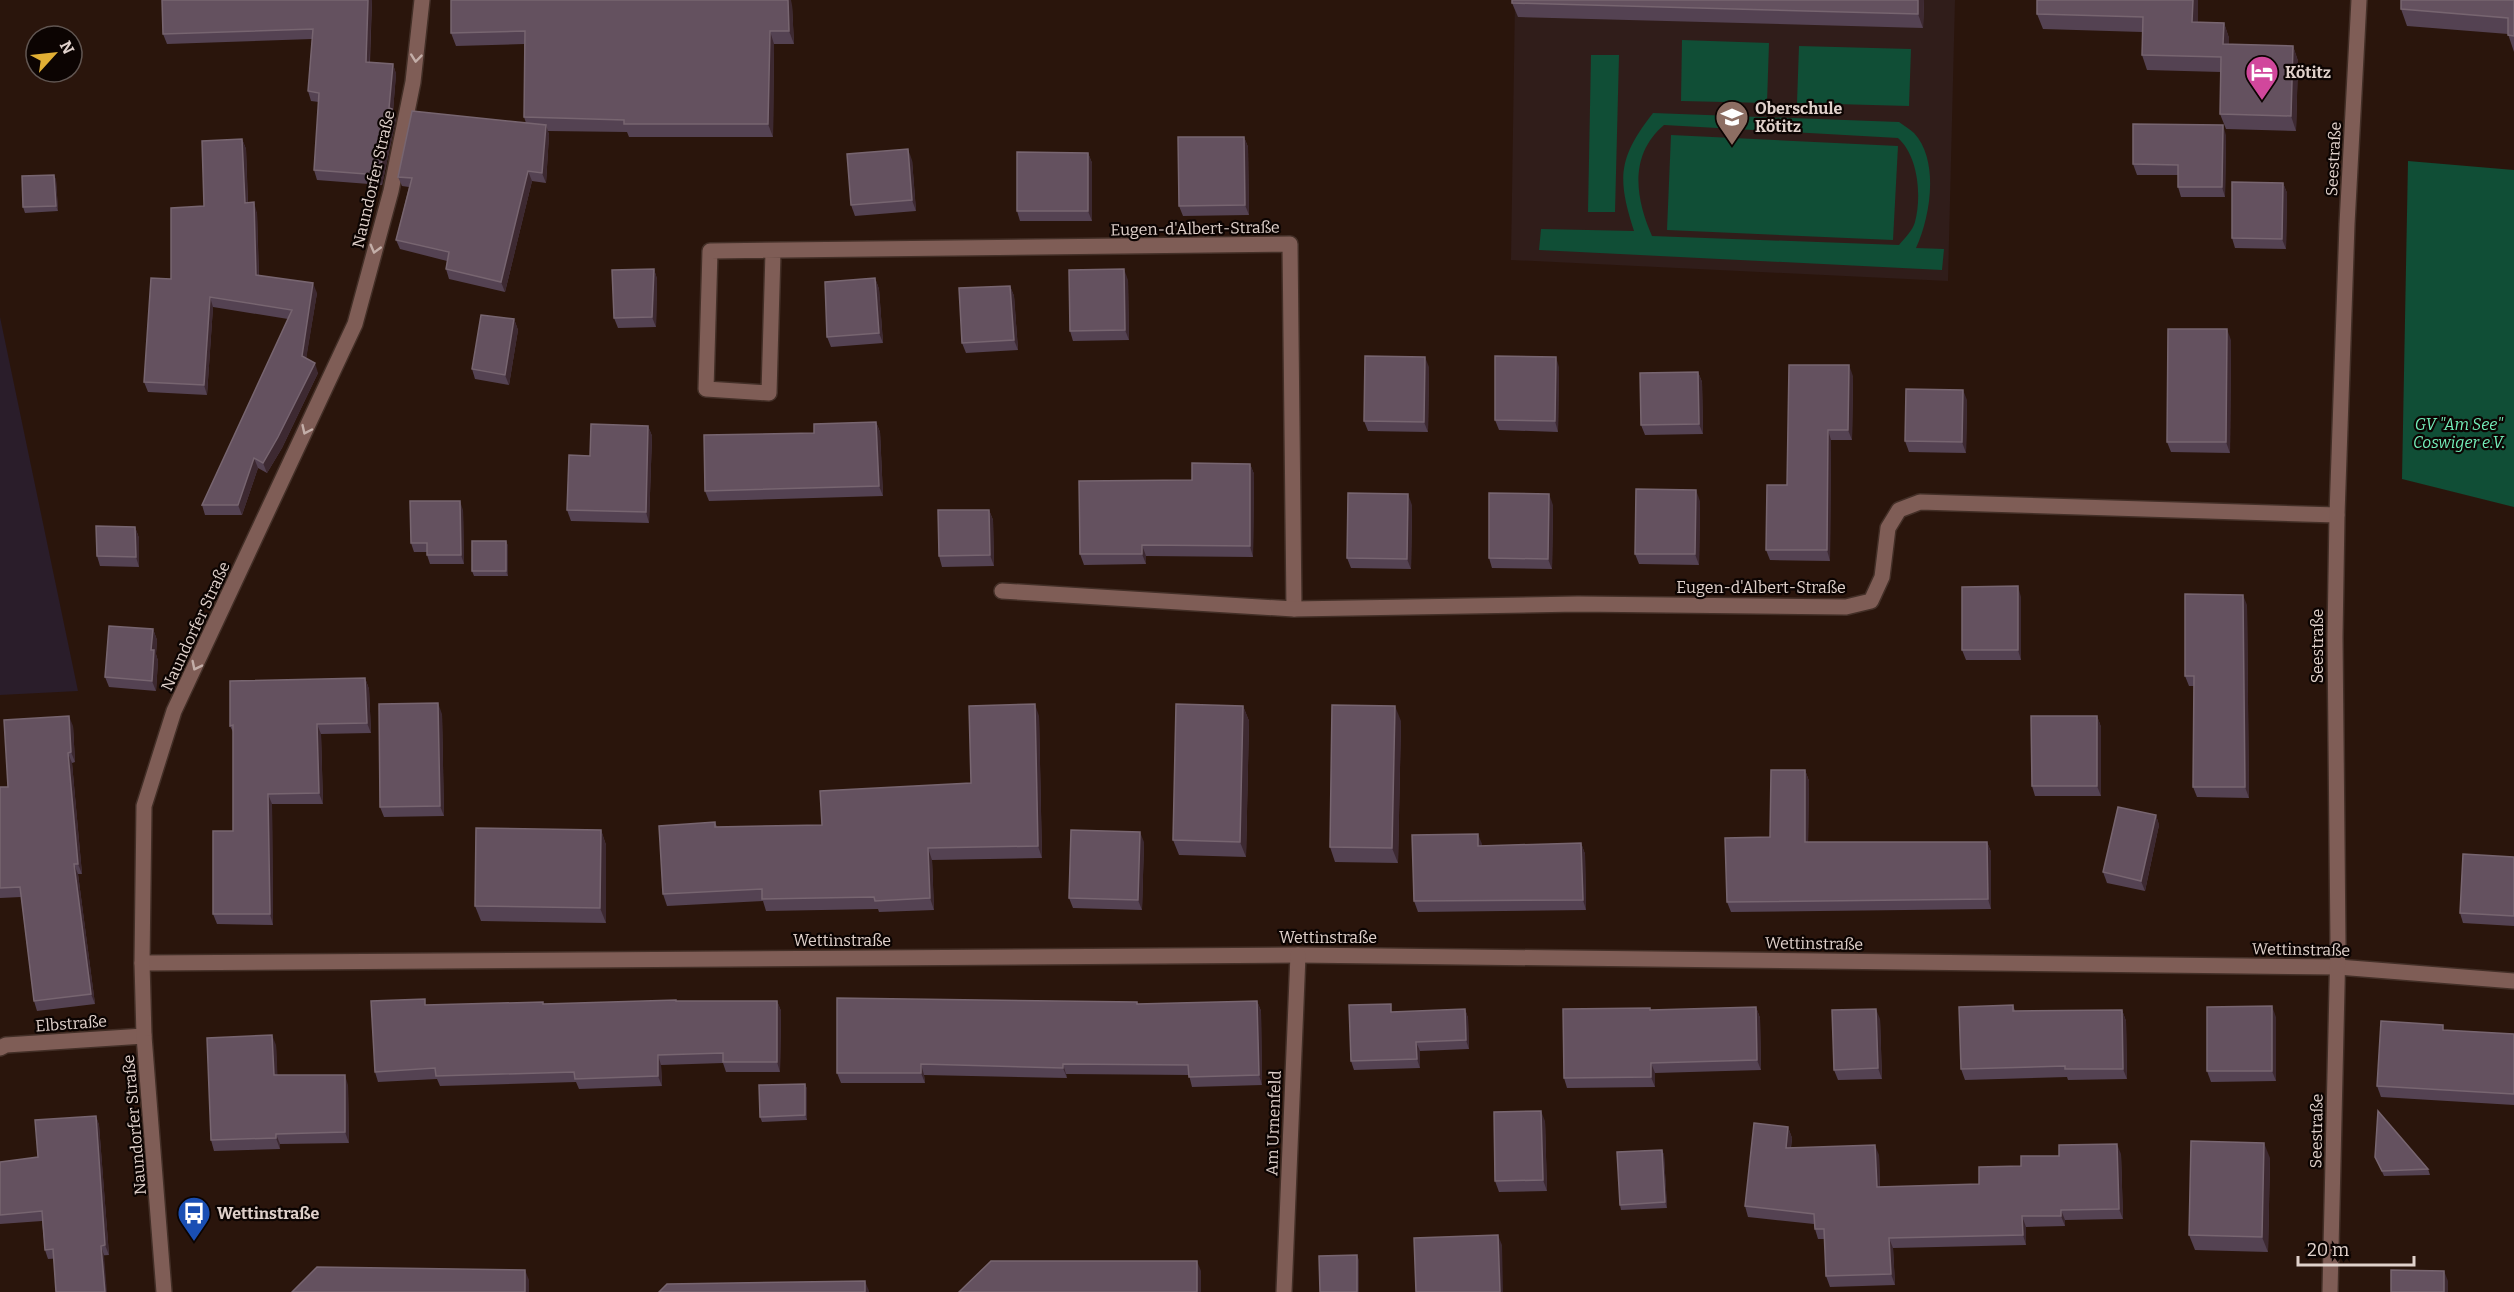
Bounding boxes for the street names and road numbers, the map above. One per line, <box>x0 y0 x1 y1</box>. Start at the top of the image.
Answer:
street label: Naundorfer Straße <box>348 108 399 250</box>
street label: Seestraße <box>2322 121 2345 197</box>
street label: Eugen-d'Albert-Straße <box>1110 218 1280 239</box>
street label: Naundorfer Straße <box>157 558 234 694</box>
street label: Eugen-d'Albert-Straße <box>1676 578 1846 597</box>
street label: Seestraße <box>2308 609 2327 683</box>
street label: Wettinstraße <box>1279 928 1377 947</box>
street label: Wettinstraße <box>793 931 891 950</box>
street label: Wettinstraße <box>1765 933 1863 954</box>
street label: Wettinstraße <box>2252 939 2350 960</box>
street label: Elbstraße <box>35 1012 107 1035</box>
street label: Naundorfer Straße <box>119 1054 150 1196</box>
street label: Am Urnenfeld <box>1262 1069 1285 1176</box>
street label: Seestraße <box>2306 1094 2327 1168</box>

